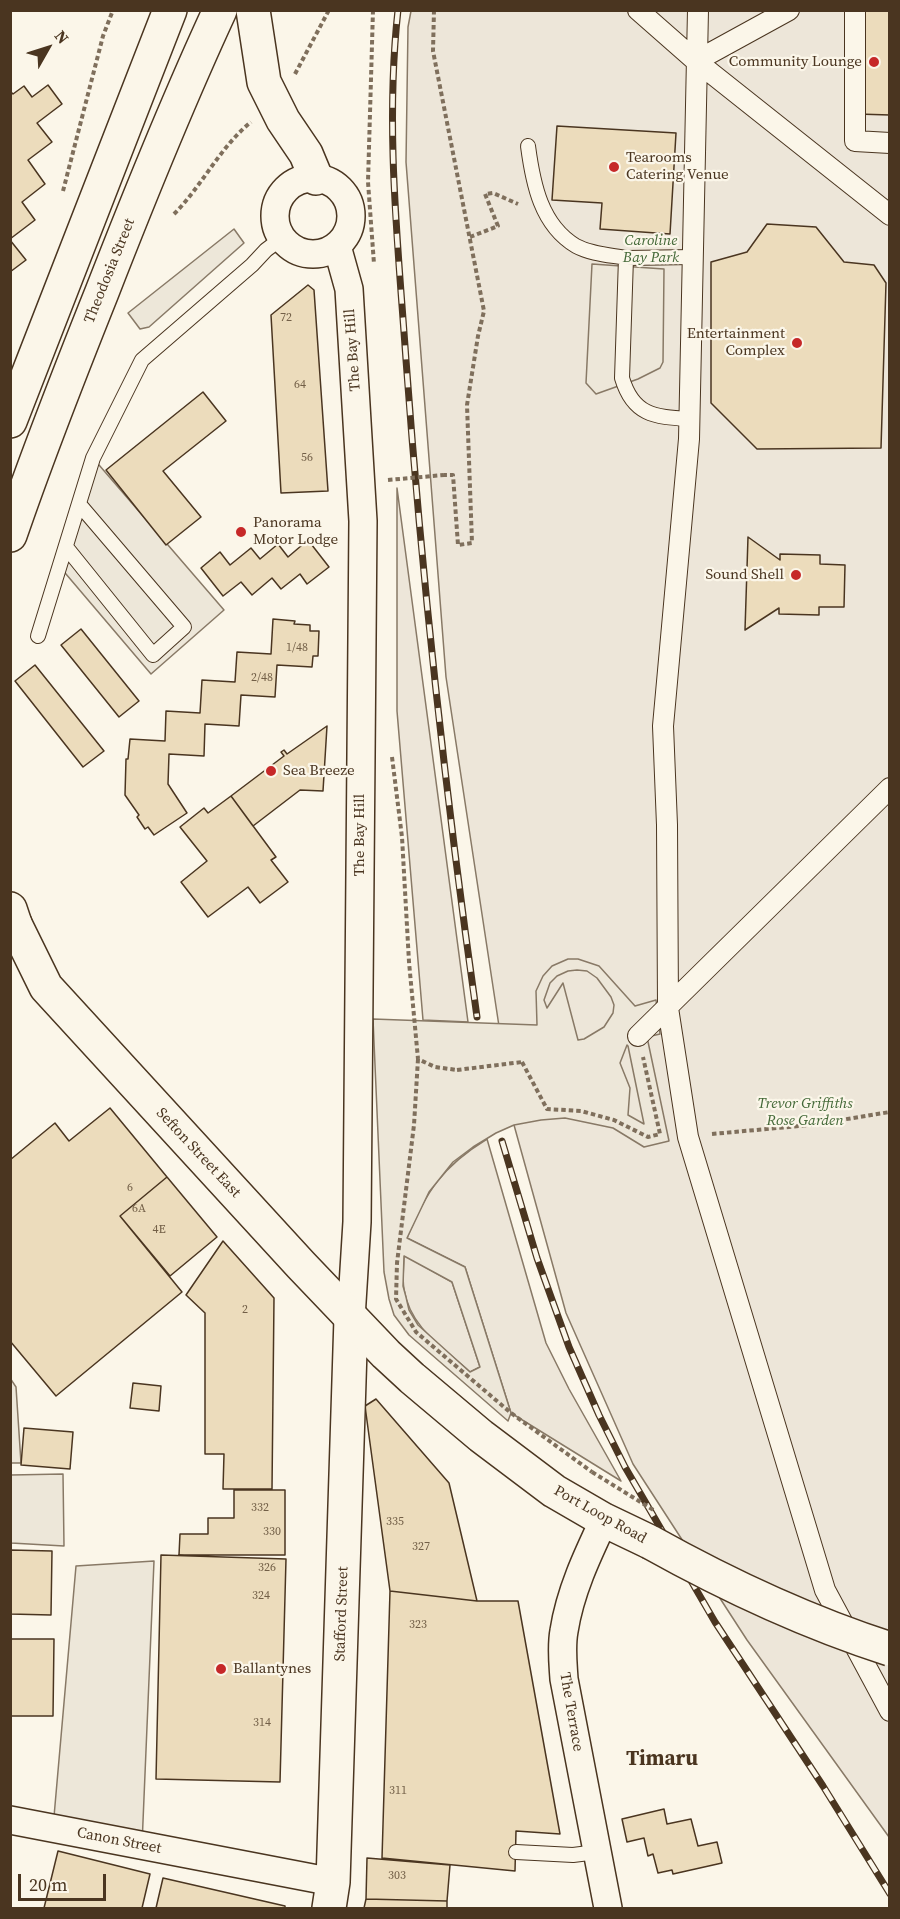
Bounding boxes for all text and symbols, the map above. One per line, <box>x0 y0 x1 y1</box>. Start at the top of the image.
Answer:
north arrow <box>18 18 78 78</box>
text: N <box>50 25 74 48</box>
place label: Community Lounge <box>729 53 862 71</box>
marker: Community Lounge <box>867 55 881 69</box>
place label: Tearooms Catering Venue <box>626 149 729 184</box>
marker: Tearooms Catering Venue <box>607 160 621 174</box>
street label: Theodosia Street <box>81 216 139 326</box>
park label: Caroline Bay Park <box>623 232 679 267</box>
street label: The Bay Hill <box>341 308 365 392</box>
house number: 72 <box>280 311 292 325</box>
place label: Entertainment Complex <box>687 325 785 360</box>
marker: Entertainment Complex <box>790 336 804 350</box>
house number: 64 <box>294 378 306 392</box>
house number: 56 <box>301 451 313 465</box>
place label: Panorama Motor Lodge <box>253 514 338 549</box>
marker: Panorama Motor Lodge <box>234 525 248 539</box>
place label: Sound Shell <box>705 566 784 584</box>
marker: Sound Shell <box>789 568 803 582</box>
house number: 1/48 <box>286 641 308 655</box>
house number: 2/48 <box>251 671 273 685</box>
place label: Sea Breeze <box>283 762 355 780</box>
marker: Sea Breeze <box>264 764 278 778</box>
street label: The Bay Hill <box>351 794 369 876</box>
park label: Trevor Griffiths Rose Garden <box>757 1095 853 1130</box>
street label: Sefton Street East <box>152 1104 244 1202</box>
house number: 6 <box>127 1181 133 1195</box>
house number: 6A <box>132 1202 146 1216</box>
house number: 4E <box>152 1223 166 1237</box>
house number: 2 <box>242 1303 248 1317</box>
street label: Port Loop Road <box>550 1482 650 1548</box>
house number: 332 <box>251 1501 269 1515</box>
house number: 335 <box>386 1515 404 1529</box>
house number: 330 <box>263 1525 281 1539</box>
house number: 327 <box>412 1540 430 1554</box>
house number: 326 <box>258 1561 276 1575</box>
street label: Stafford Street <box>331 1566 353 1662</box>
house number: 324 <box>252 1589 270 1603</box>
house number: 323 <box>409 1618 427 1632</box>
place label: Ballantynes <box>233 1660 311 1678</box>
marker: Ballantynes <box>214 1662 228 1676</box>
street label: The Terrace <box>555 1671 587 1753</box>
house number: 314 <box>253 1716 271 1730</box>
district label: Timaru <box>626 1747 698 1773</box>
house number: 311 <box>389 1784 407 1798</box>
street label: Canon Street <box>75 1824 163 1858</box>
scale bar <box>21 1862 110 1900</box>
house number: 303 <box>388 1869 406 1883</box>
text: 20 m <box>29 1872 67 1897</box>

